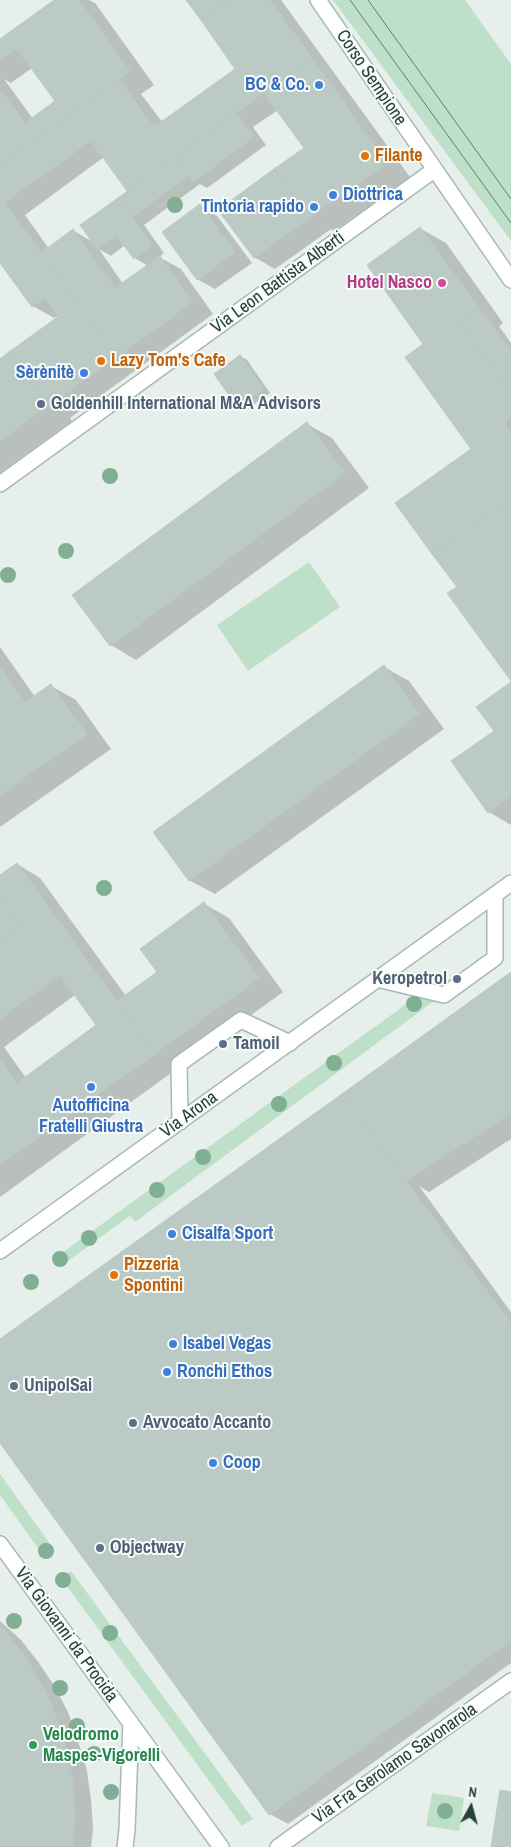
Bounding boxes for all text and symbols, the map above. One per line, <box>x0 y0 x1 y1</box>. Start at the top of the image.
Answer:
street label: Corso Sempione <box>331 26 411 130</box>
place label: BC & Co. <box>245 74 309 96</box>
marker: BC & Co. <box>313 79 325 91</box>
place label: Filante <box>375 145 423 167</box>
marker: Filante <box>359 150 371 162</box>
place label: Diottrica <box>343 184 403 206</box>
marker: Diottrica <box>327 189 339 201</box>
place label: Tintoria rapido <box>201 196 304 218</box>
marker: Tintoria rapido <box>308 201 320 213</box>
street label: Via Leon Battista Alberti <box>207 227 349 339</box>
place label: Hotel Nasco <box>347 272 432 294</box>
marker: Hotel Nasco <box>436 277 448 289</box>
place label: Lazy Tom's Cafe <box>111 350 226 372</box>
marker: Lazy Tom's Cafe <box>95 355 107 367</box>
place label: Sèrènitè <box>16 362 74 384</box>
marker: Sèrènitè <box>78 367 90 379</box>
place label: Goldenhill International M&A Advisors <box>51 393 321 415</box>
marker: Goldenhill International M&A Advisors <box>35 398 47 410</box>
place label: Keropetrol <box>372 968 447 990</box>
marker: Keropetrol <box>451 973 463 985</box>
place label: Tamoil <box>233 1033 279 1055</box>
marker: Tamoil <box>217 1038 229 1050</box>
marker: Autofficina Fratelli Giustra <box>85 1081 97 1093</box>
street label: Via Arona <box>156 1087 222 1143</box>
place label: Autofficina Fratelli Giustra <box>39 1095 143 1138</box>
place label: Cisalfa Sport <box>182 1223 273 1245</box>
marker: Cisalfa Sport <box>166 1228 178 1240</box>
place label: Pizzeria Spontini <box>124 1254 183 1296</box>
marker: Pizzeria Spontini <box>108 1269 120 1281</box>
place label: Isabel Vegas <box>183 1333 271 1355</box>
marker: Isabel Vegas <box>167 1338 179 1350</box>
place label: Ronchi Ethos <box>177 1361 272 1383</box>
marker: Ronchi Ethos <box>161 1366 173 1378</box>
place label: UnipolSai <box>24 1375 92 1397</box>
marker: UnipolSai <box>8 1380 20 1392</box>
place label: Avvocato Accanto <box>143 1412 271 1434</box>
marker: Avvocato Accanto <box>127 1417 139 1429</box>
place label: Coop <box>223 1452 261 1474</box>
marker: Coop <box>207 1457 219 1469</box>
place label: Objectway <box>110 1537 184 1559</box>
marker: Objectway <box>94 1542 106 1554</box>
street label: Via Giovanni da Procida <box>10 1563 122 1707</box>
street label: Via Fra Gerolamo Savonarola <box>309 1699 481 1829</box>
place label: Velodromo Maspes-Vigorelli <box>43 1724 160 1766</box>
marker: Velodromo Maspes-Vigorelli <box>27 1739 39 1751</box>
north arrow <box>446 1782 496 1832</box>
text: N <box>468 1783 478 1802</box>

